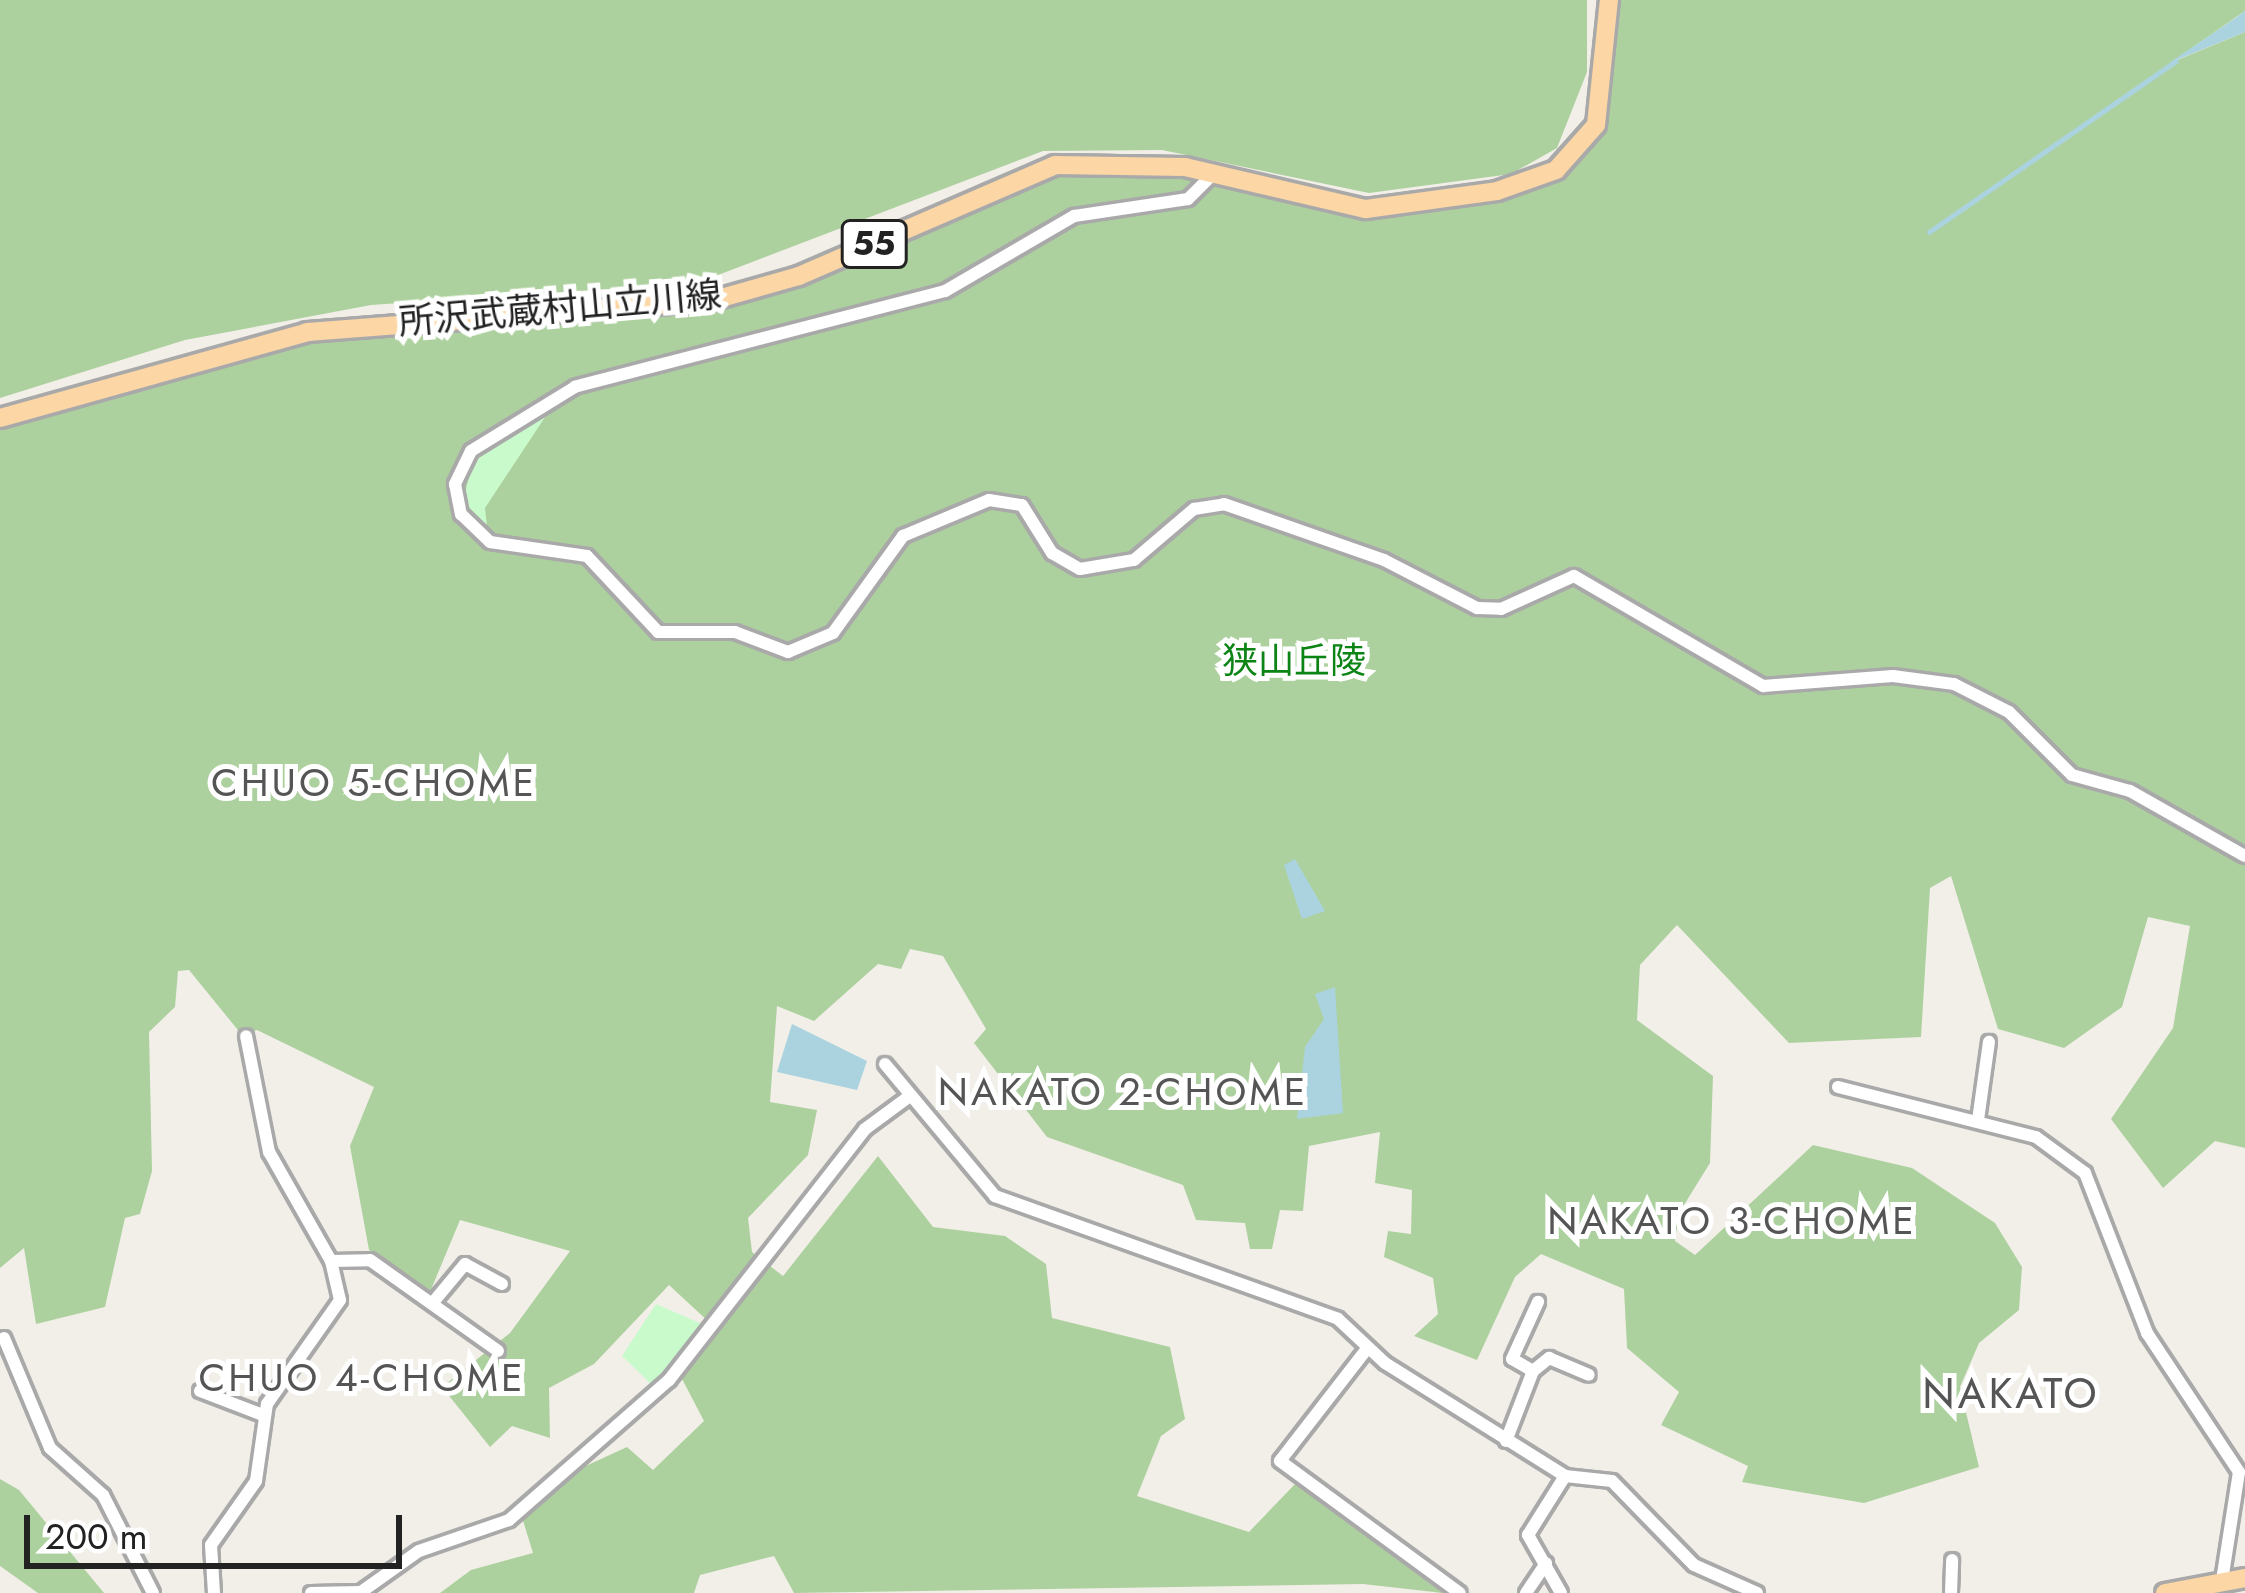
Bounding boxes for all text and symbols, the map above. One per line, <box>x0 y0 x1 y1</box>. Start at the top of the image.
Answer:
road number: 55 <box>838 217 910 271</box>
street label: 所沢武蔵村山立川線 <box>397 272 723 344</box>
park label: 狭山丘陵 <box>1222 639 1366 683</box>
district label: CHUO 5-CHOME <box>211 760 537 806</box>
district label: NAKATO 2-CHOME <box>938 1069 1308 1115</box>
district label: NAKATO 3-CHOME <box>1547 1198 1917 1244</box>
district label: CHUO 4-CHOME <box>199 1355 525 1401</box>
district label: NAKATO <box>1922 1369 2100 1419</box>
scale bar <box>30 1491 408 1565</box>
text: 200 m <box>45 1510 148 1562</box>

